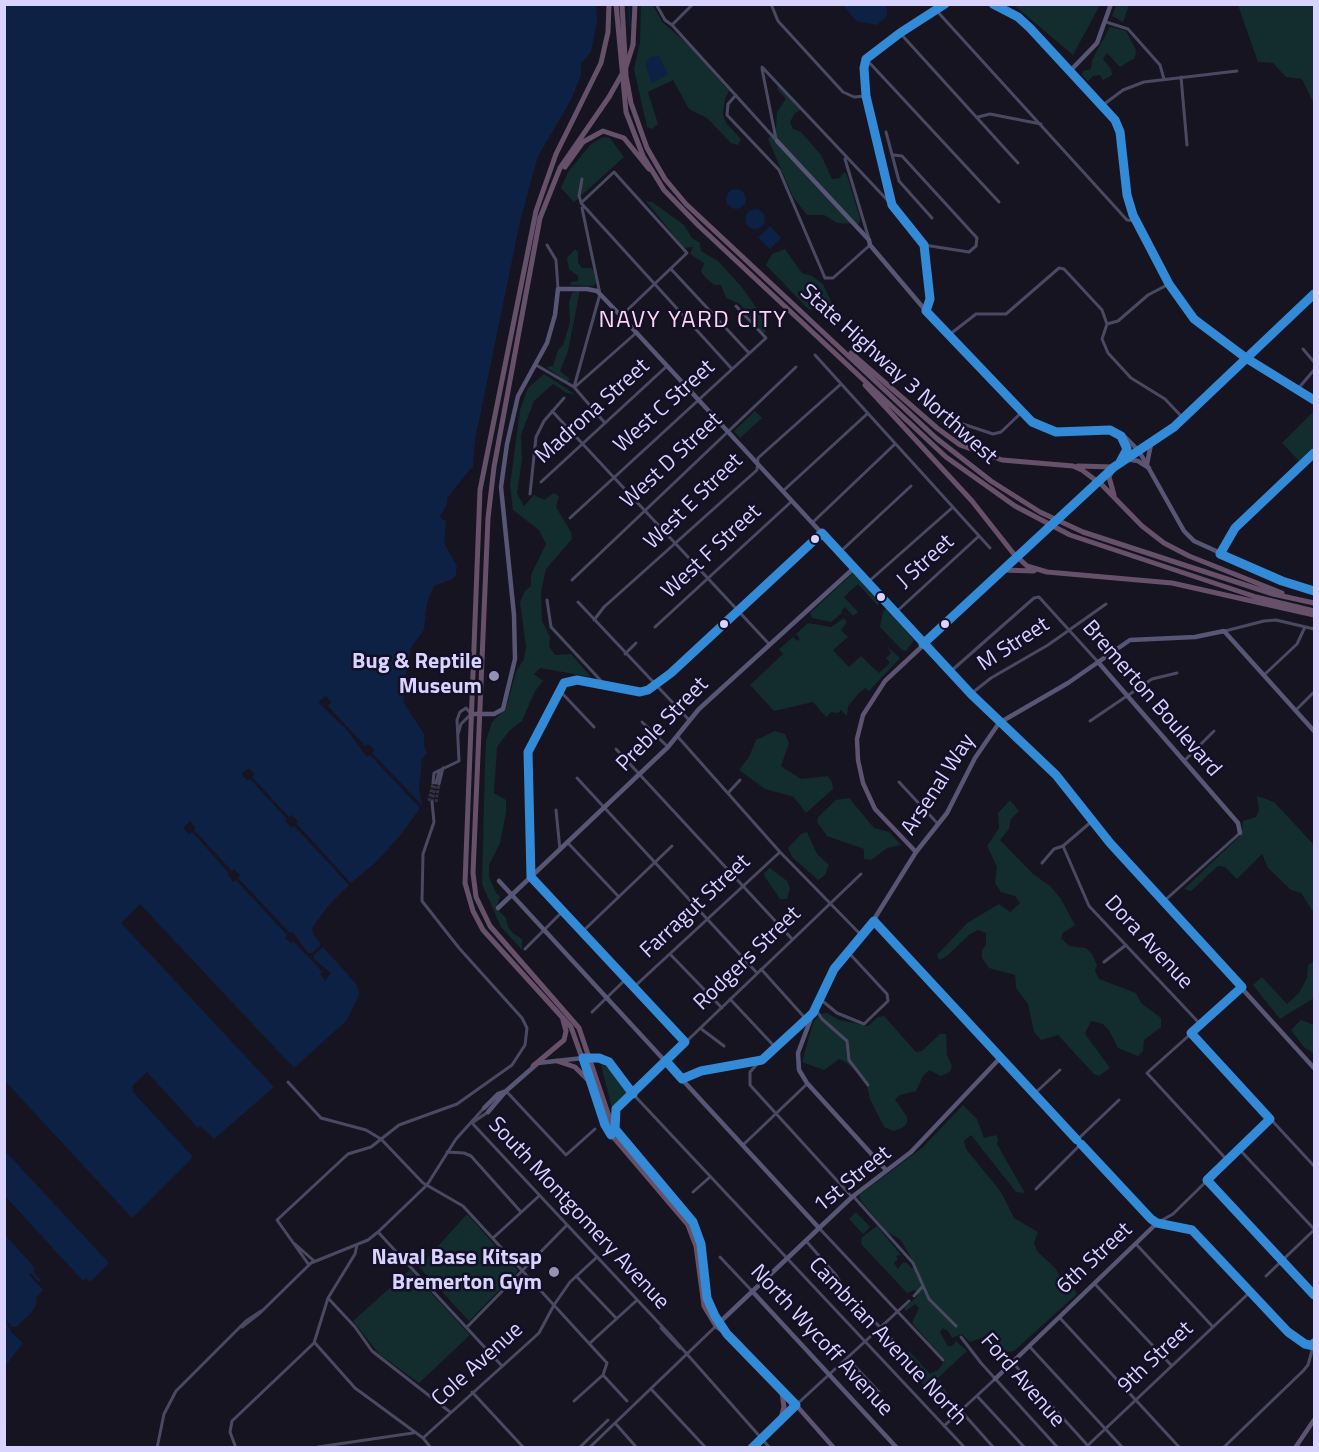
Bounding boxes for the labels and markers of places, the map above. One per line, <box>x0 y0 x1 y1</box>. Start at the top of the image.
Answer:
unlabelled marker <box>809 533 821 545</box>
unlabelled marker <box>875 591 887 603</box>
unlabelled marker <box>718 618 730 630</box>
unlabelled marker <box>939 618 951 630</box>
place label: Bug & Reptile Museum <box>352 650 482 702</box>
marker: Bug & Reptile Museum <box>487 669 501 683</box>
place label: Naval Base Kitsap Bremerton Gym <box>371 1246 542 1298</box>
marker: Naval Base Kitsap Bremerton Gym <box>547 1265 561 1279</box>

